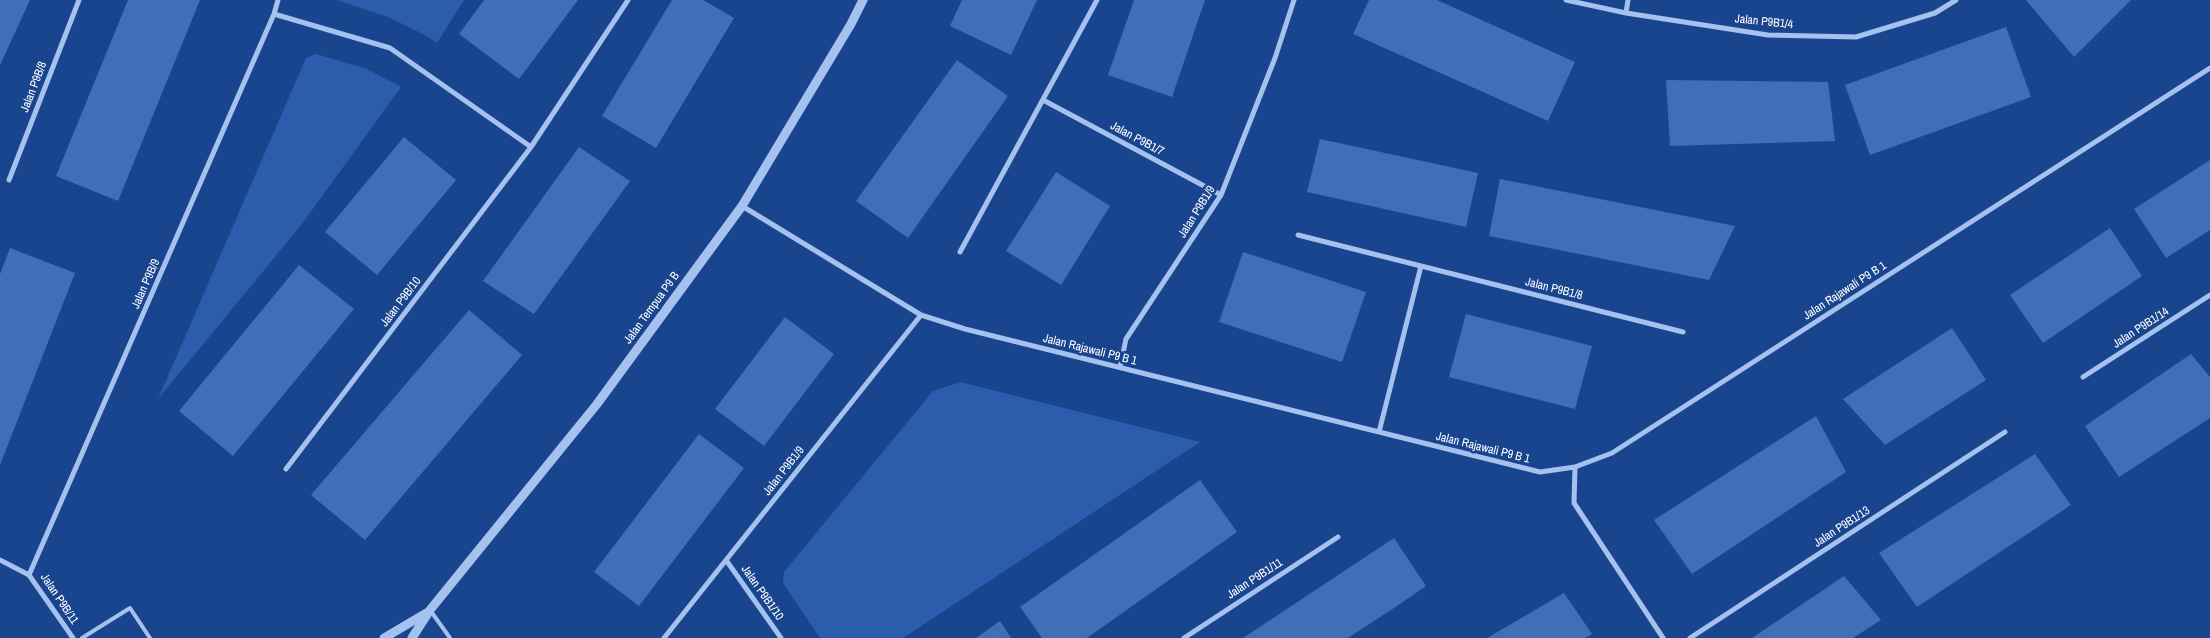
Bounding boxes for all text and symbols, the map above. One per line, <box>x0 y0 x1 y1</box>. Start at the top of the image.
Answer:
street label: Jalan P9B1/4 <box>1734 12 1794 32</box>
street label: Jalan P9B/8 <box>18 60 50 114</box>
street label: Jalan P9B1/7 <box>1108 119 1166 159</box>
street label: Jalan P9B1/9 <box>1175 183 1219 241</box>
street label: Jalan P9B/9 <box>129 257 163 311</box>
street label: Jalan Rajawali P9 B 1 <box>1801 259 1889 323</box>
street label: Jalan Tempua P9 B <box>621 269 683 347</box>
street label: Jalan P9B/10 <box>378 274 424 330</box>
street label: Jalan P9B1/8 <box>1524 275 1584 303</box>
street label: Jalan P9B1/14 <box>2110 305 2172 351</box>
street label: Jalan Rajawali P9 B 1 <box>1042 331 1138 369</box>
street label: Jalan Rajawali P9 B 1 <box>1435 429 1531 467</box>
street label: Jalan P9B1/9 <box>760 444 808 498</box>
street label: Jalan P9B1/13 <box>1811 504 1873 550</box>
street label: Jalan P9B1/11 <box>1225 556 1285 602</box>
street label: Jalan P9B1/10 <box>738 563 786 623</box>
street label: Jalan P9B/11 <box>37 571 81 627</box>

